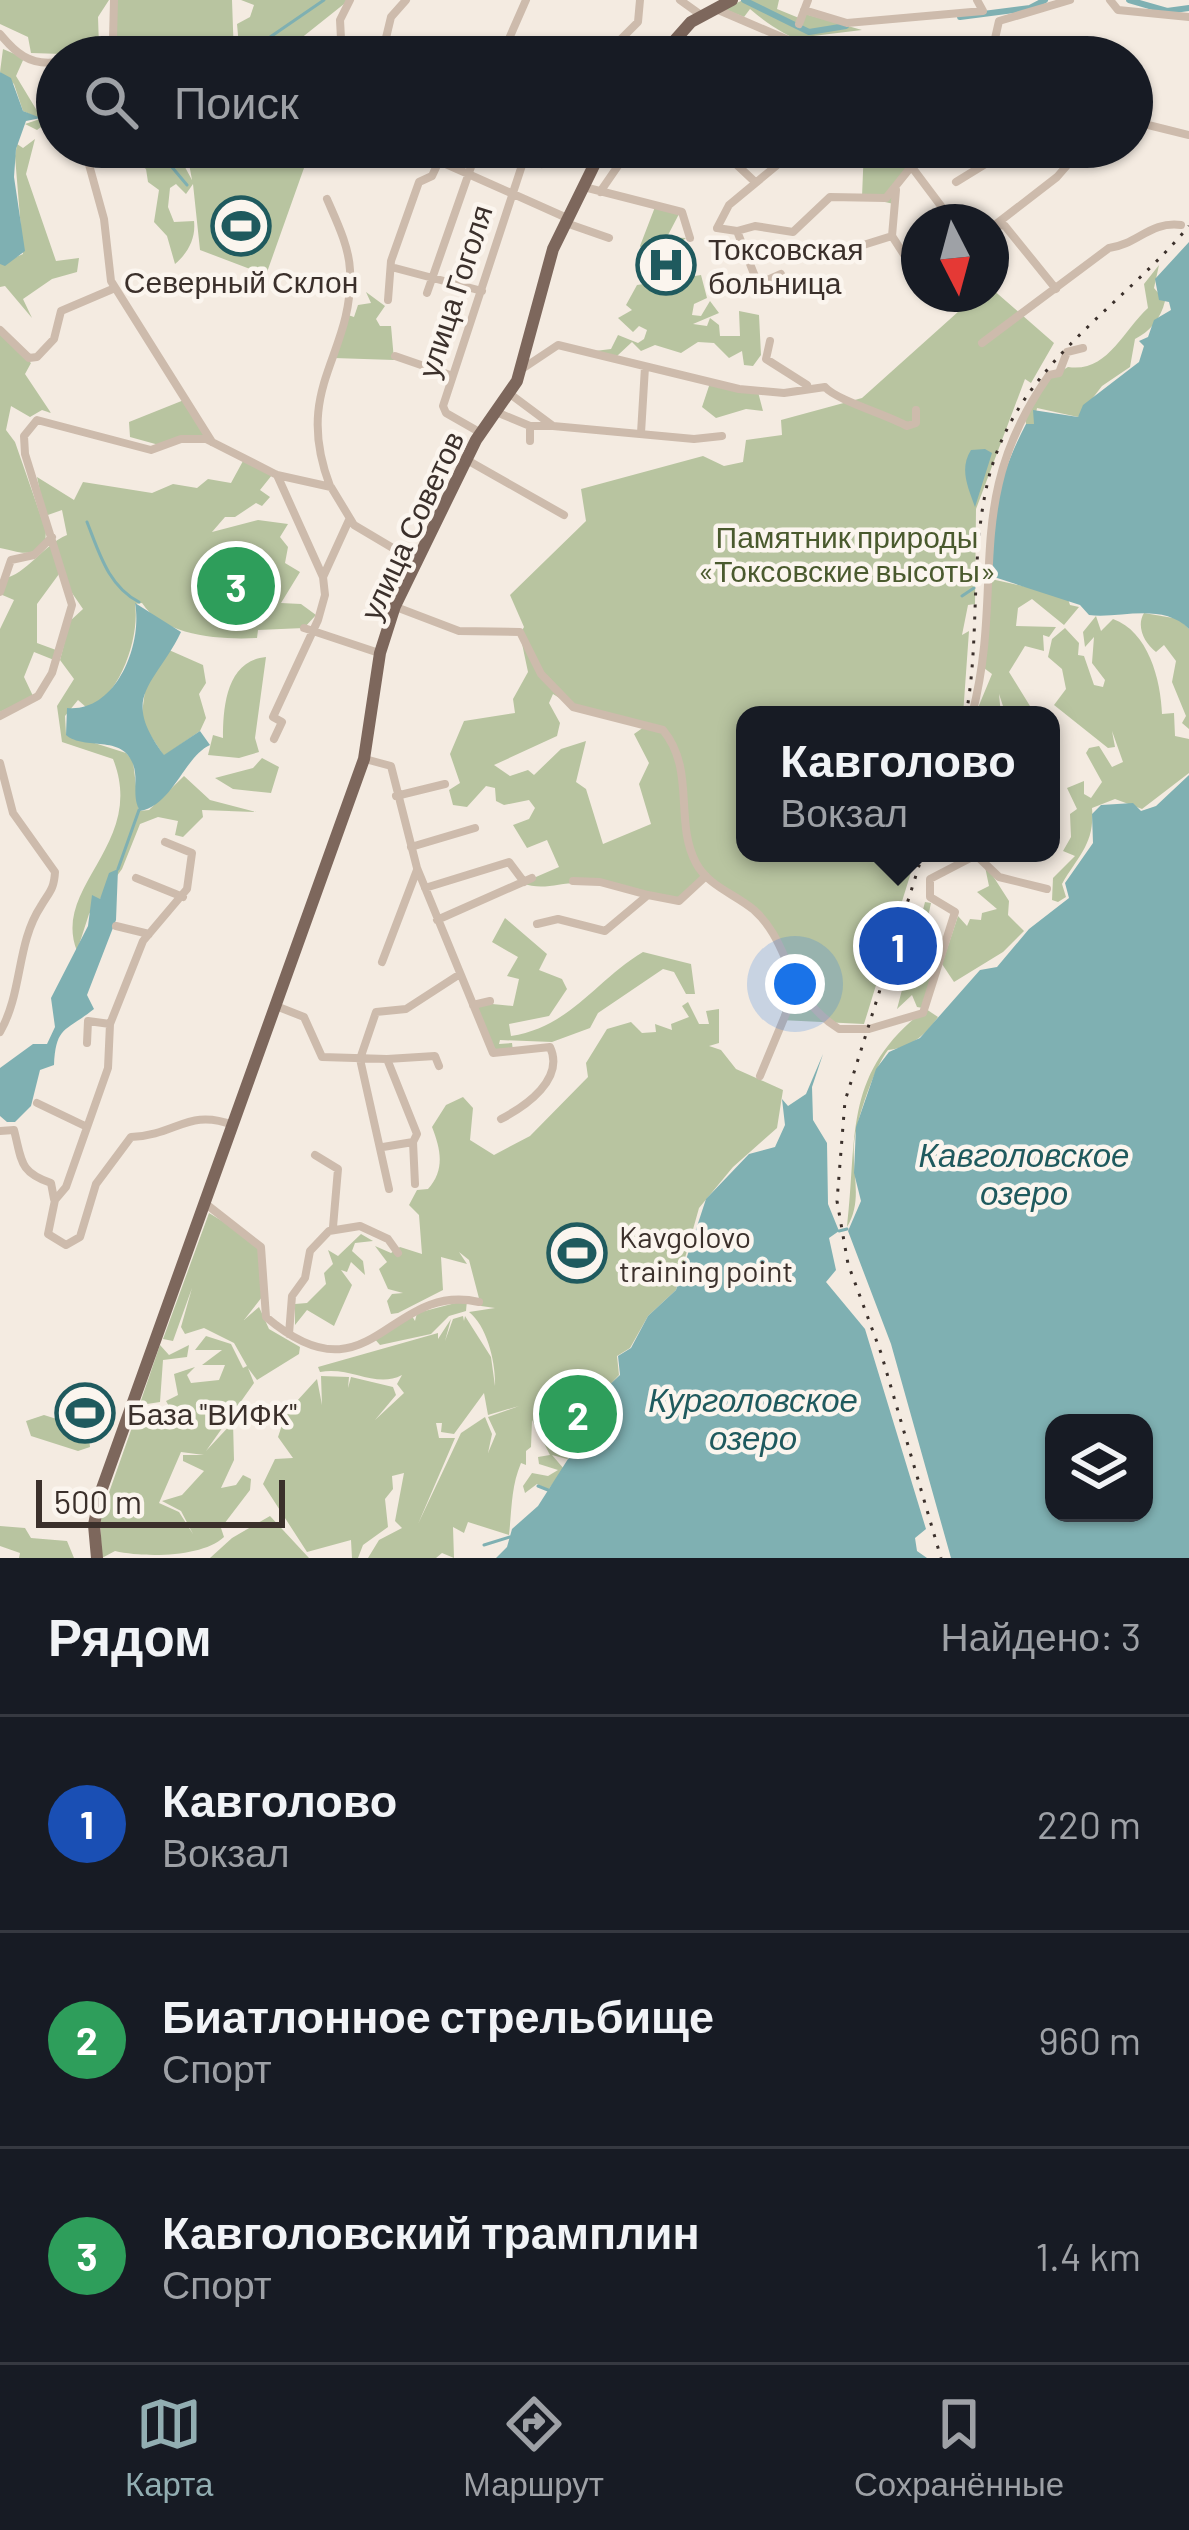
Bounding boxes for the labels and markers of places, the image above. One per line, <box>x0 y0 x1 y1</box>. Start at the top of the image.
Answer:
sports icon: Северный Склон <box>210 195 272 257</box>
place label: Токсовская больница <box>708 230 863 300</box>
hospital icon: Токсовская больница <box>635 234 697 296</box>
place label: Северный Склон <box>124 263 358 299</box>
pin: 3 <box>197 541 275 631</box>
pin: 1 <box>859 901 937 991</box>
place label: Kavgolovo training point <box>619 1218 793 1288</box>
sports icon: Kavgolovo training point <box>546 1222 608 1284</box>
pin: 2 <box>539 1369 617 1459</box>
sports icon: База "ВИФК" <box>54 1382 116 1444</box>
place label: База "ВИФК" <box>127 1395 297 1431</box>

